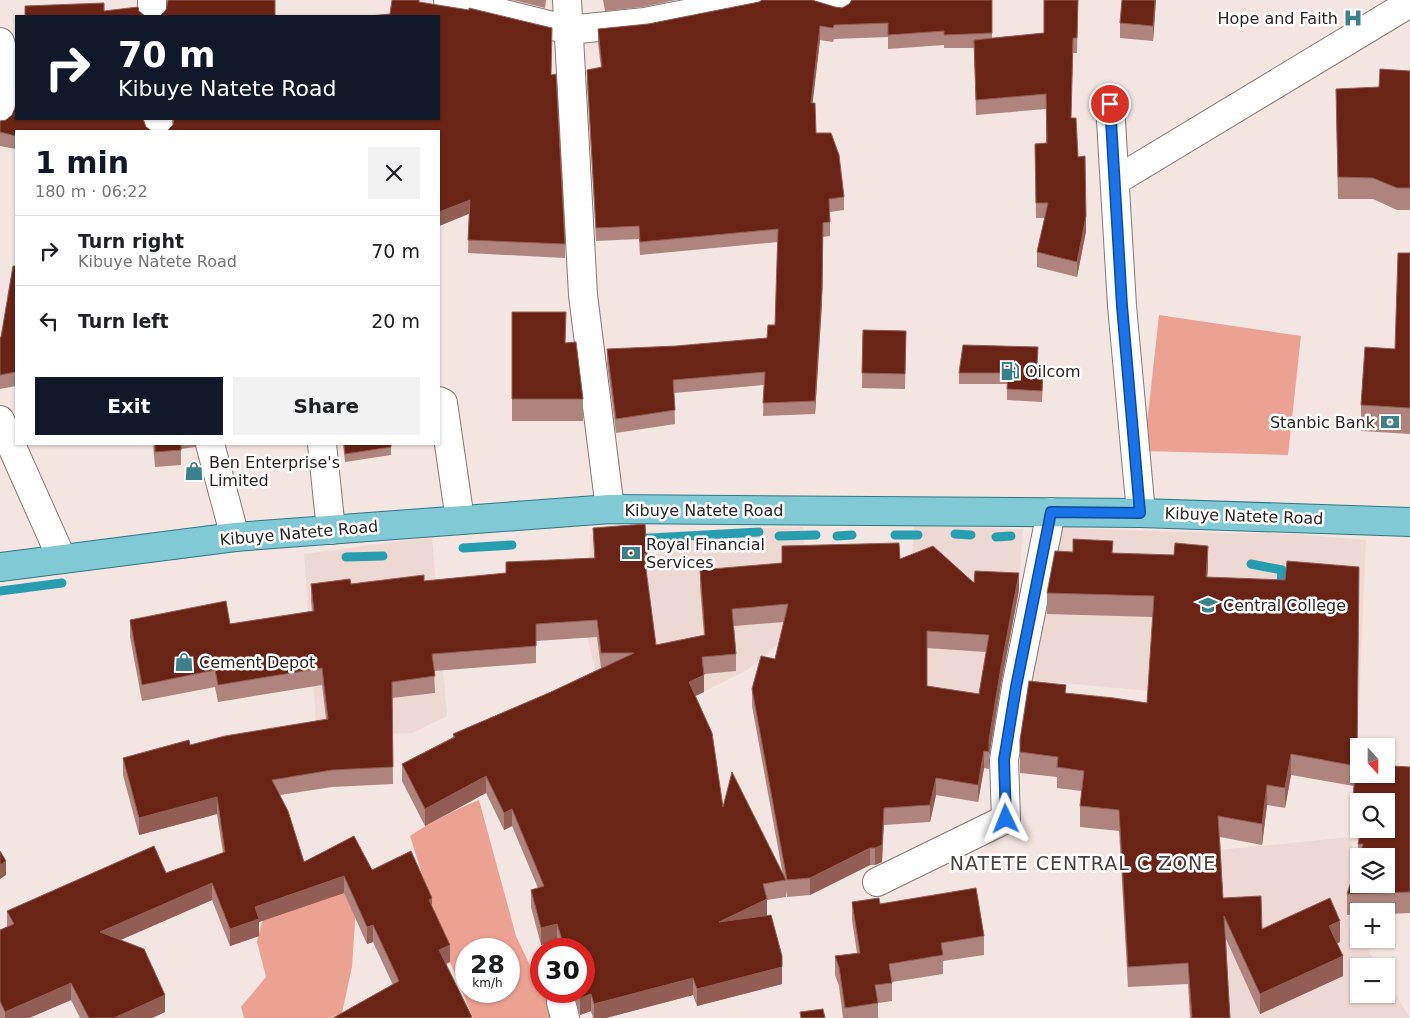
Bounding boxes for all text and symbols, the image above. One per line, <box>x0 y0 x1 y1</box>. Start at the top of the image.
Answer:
hospital icon: Hope and Faith <box>1342 7 1364 29</box>
place label: Hope and Faith <box>1218 9 1338 28</box>
icon: right <box>35 35 100 100</box>
text: 70 m <box>118 35 215 75</box>
text: Kibuye Natete Road <box>118 76 336 101</box>
pin <box>1089 83 1131 125</box>
icon: arrive <box>1096 90 1124 118</box>
text: 1 min <box>35 145 129 180</box>
button: close <box>368 147 420 199</box>
text: 180 m · 06:22 <box>35 182 148 201</box>
text: Turn right <box>78 230 184 252</box>
icon: right <box>35 237 63 265</box>
text: 70 m <box>371 240 420 262</box>
text: Kibuye Natete Road <box>78 252 237 271</box>
icon: left <box>35 307 63 335</box>
text: Turn left <box>78 310 169 332</box>
text: 20 m <box>371 310 420 332</box>
fuel station icon: Oilcom <box>999 360 1021 382</box>
place label: Oilcom <box>1025 362 1081 381</box>
button: Exit <box>35 377 223 435</box>
button: Share <box>233 377 420 435</box>
bank icon: Stanbic Bank <box>1379 411 1401 433</box>
place label: Stanbic Bank <box>1270 413 1376 432</box>
place label: Ben Enterprise's Limited <box>209 453 340 490</box>
shop icon: Ben Enterprise's Limited <box>183 460 205 482</box>
street label: Kibuye Natete Road <box>625 501 783 520</box>
street label: Kibuye Natete Road <box>1164 504 1324 528</box>
street label: Kibuye Natete Road <box>219 517 379 549</box>
place label: Royal Financial Services <box>646 535 765 572</box>
bank icon: Royal Financial Services <box>620 542 642 564</box>
school or university icon: Central College <box>1197 594 1219 616</box>
place label: Central College <box>1223 596 1346 615</box>
shop icon: Cement Depot <box>173 651 195 673</box>
place label: Cement Depot <box>199 653 315 672</box>
north arrow <box>1350 738 1395 782</box>
map controls <box>1350 738 1395 1003</box>
position arrow <box>979 792 1031 844</box>
button: search <box>1350 793 1395 838</box>
button: layers <box>1350 848 1395 893</box>
district label: NATETE CENTRAL C ZONE <box>950 852 1216 874</box>
button: + <box>1350 903 1395 948</box>
speed limit sign: 30 <box>530 938 595 1003</box>
text: 28 <box>470 950 505 979</box>
button: − <box>1350 958 1395 1003</box>
text: km/h <box>472 976 503 990</box>

